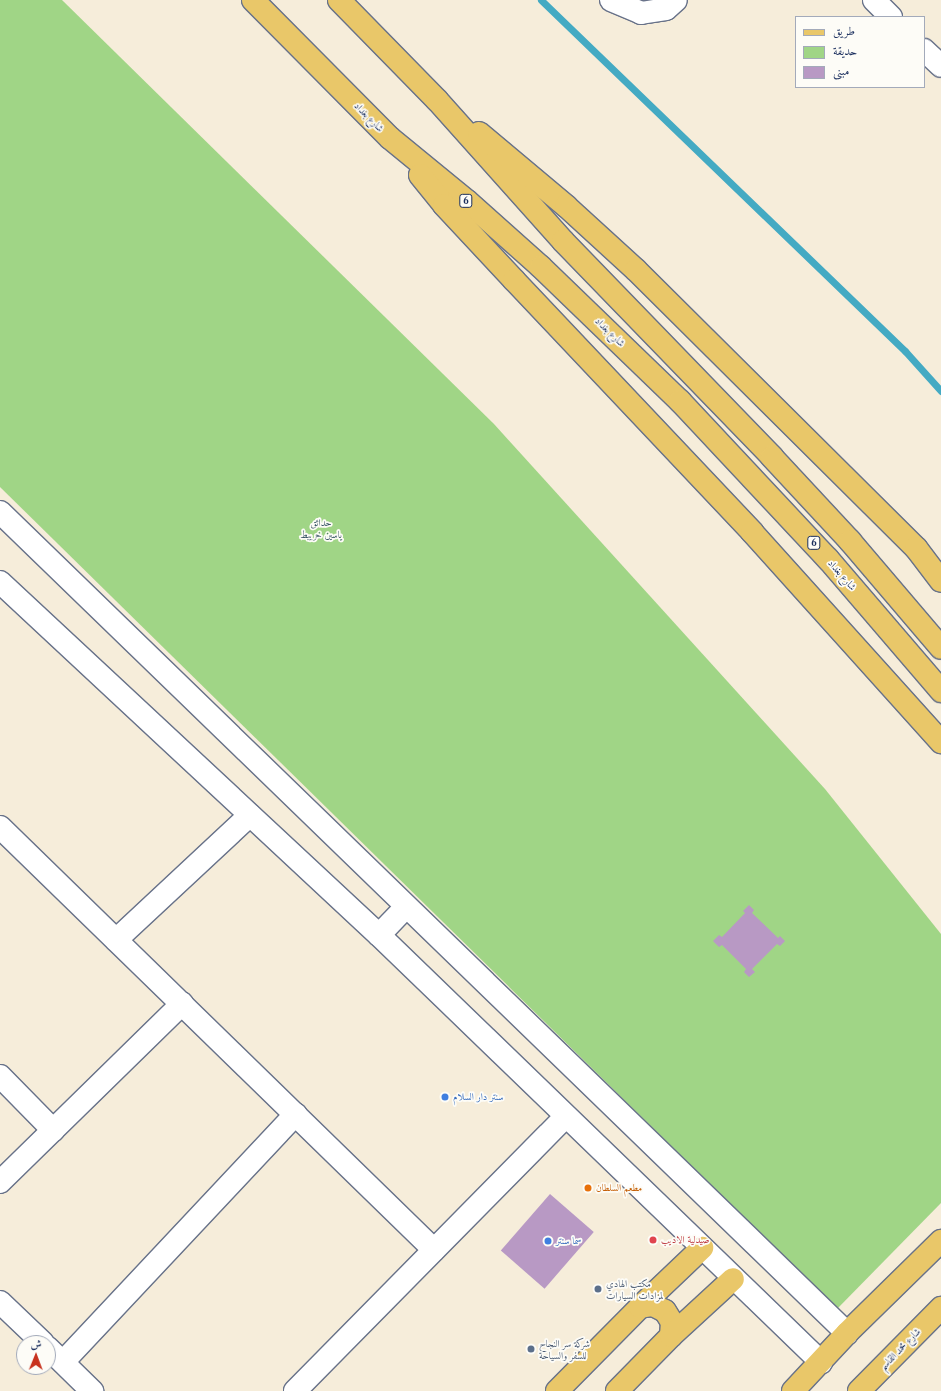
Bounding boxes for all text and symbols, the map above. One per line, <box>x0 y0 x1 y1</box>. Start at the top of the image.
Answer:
legend <box>795 16 925 88</box>
text: طريق <box>833 23 855 38</box>
text: حديقة <box>833 43 857 58</box>
text: مبنى <box>833 63 849 78</box>
street label: شارع بغداد <box>352 100 386 134</box>
road number: 6 <box>459 194 473 208</box>
street label: شارع بغداد <box>593 315 627 349</box>
park label: حدائق ياسين خريبط <box>300 516 342 540</box>
road number: 6 <box>807 536 821 550</box>
street label: شارع بغداد <box>825 557 859 593</box>
place label: سنتر دار السلام <box>453 1091 504 1103</box>
marker: سنتر دار السلام <box>440 1092 450 1102</box>
place label: مطعم السلطان <box>596 1182 642 1194</box>
marker: مطعم السلطان <box>583 1183 593 1193</box>
place label: صيدلية الاديب <box>661 1234 710 1246</box>
place label: سما سنتر <box>556 1235 582 1247</box>
marker: صيدلية الاديب <box>648 1235 658 1245</box>
marker: سما سنتر <box>543 1236 553 1246</box>
place label: مكتب الهادي لمزادات السيارات <box>606 1277 663 1300</box>
marker: مكتب الهادي لمزادات السيارات <box>593 1284 603 1294</box>
street label: شارع محمد القاسم <box>877 1325 923 1373</box>
north arrow <box>16 1335 56 1375</box>
text: ش <box>31 1337 42 1351</box>
place label: شركة سر النجاح للسفر والسياحة <box>539 1337 590 1360</box>
marker: شركة سر النجاح للسفر والسياحة <box>526 1344 536 1354</box>

